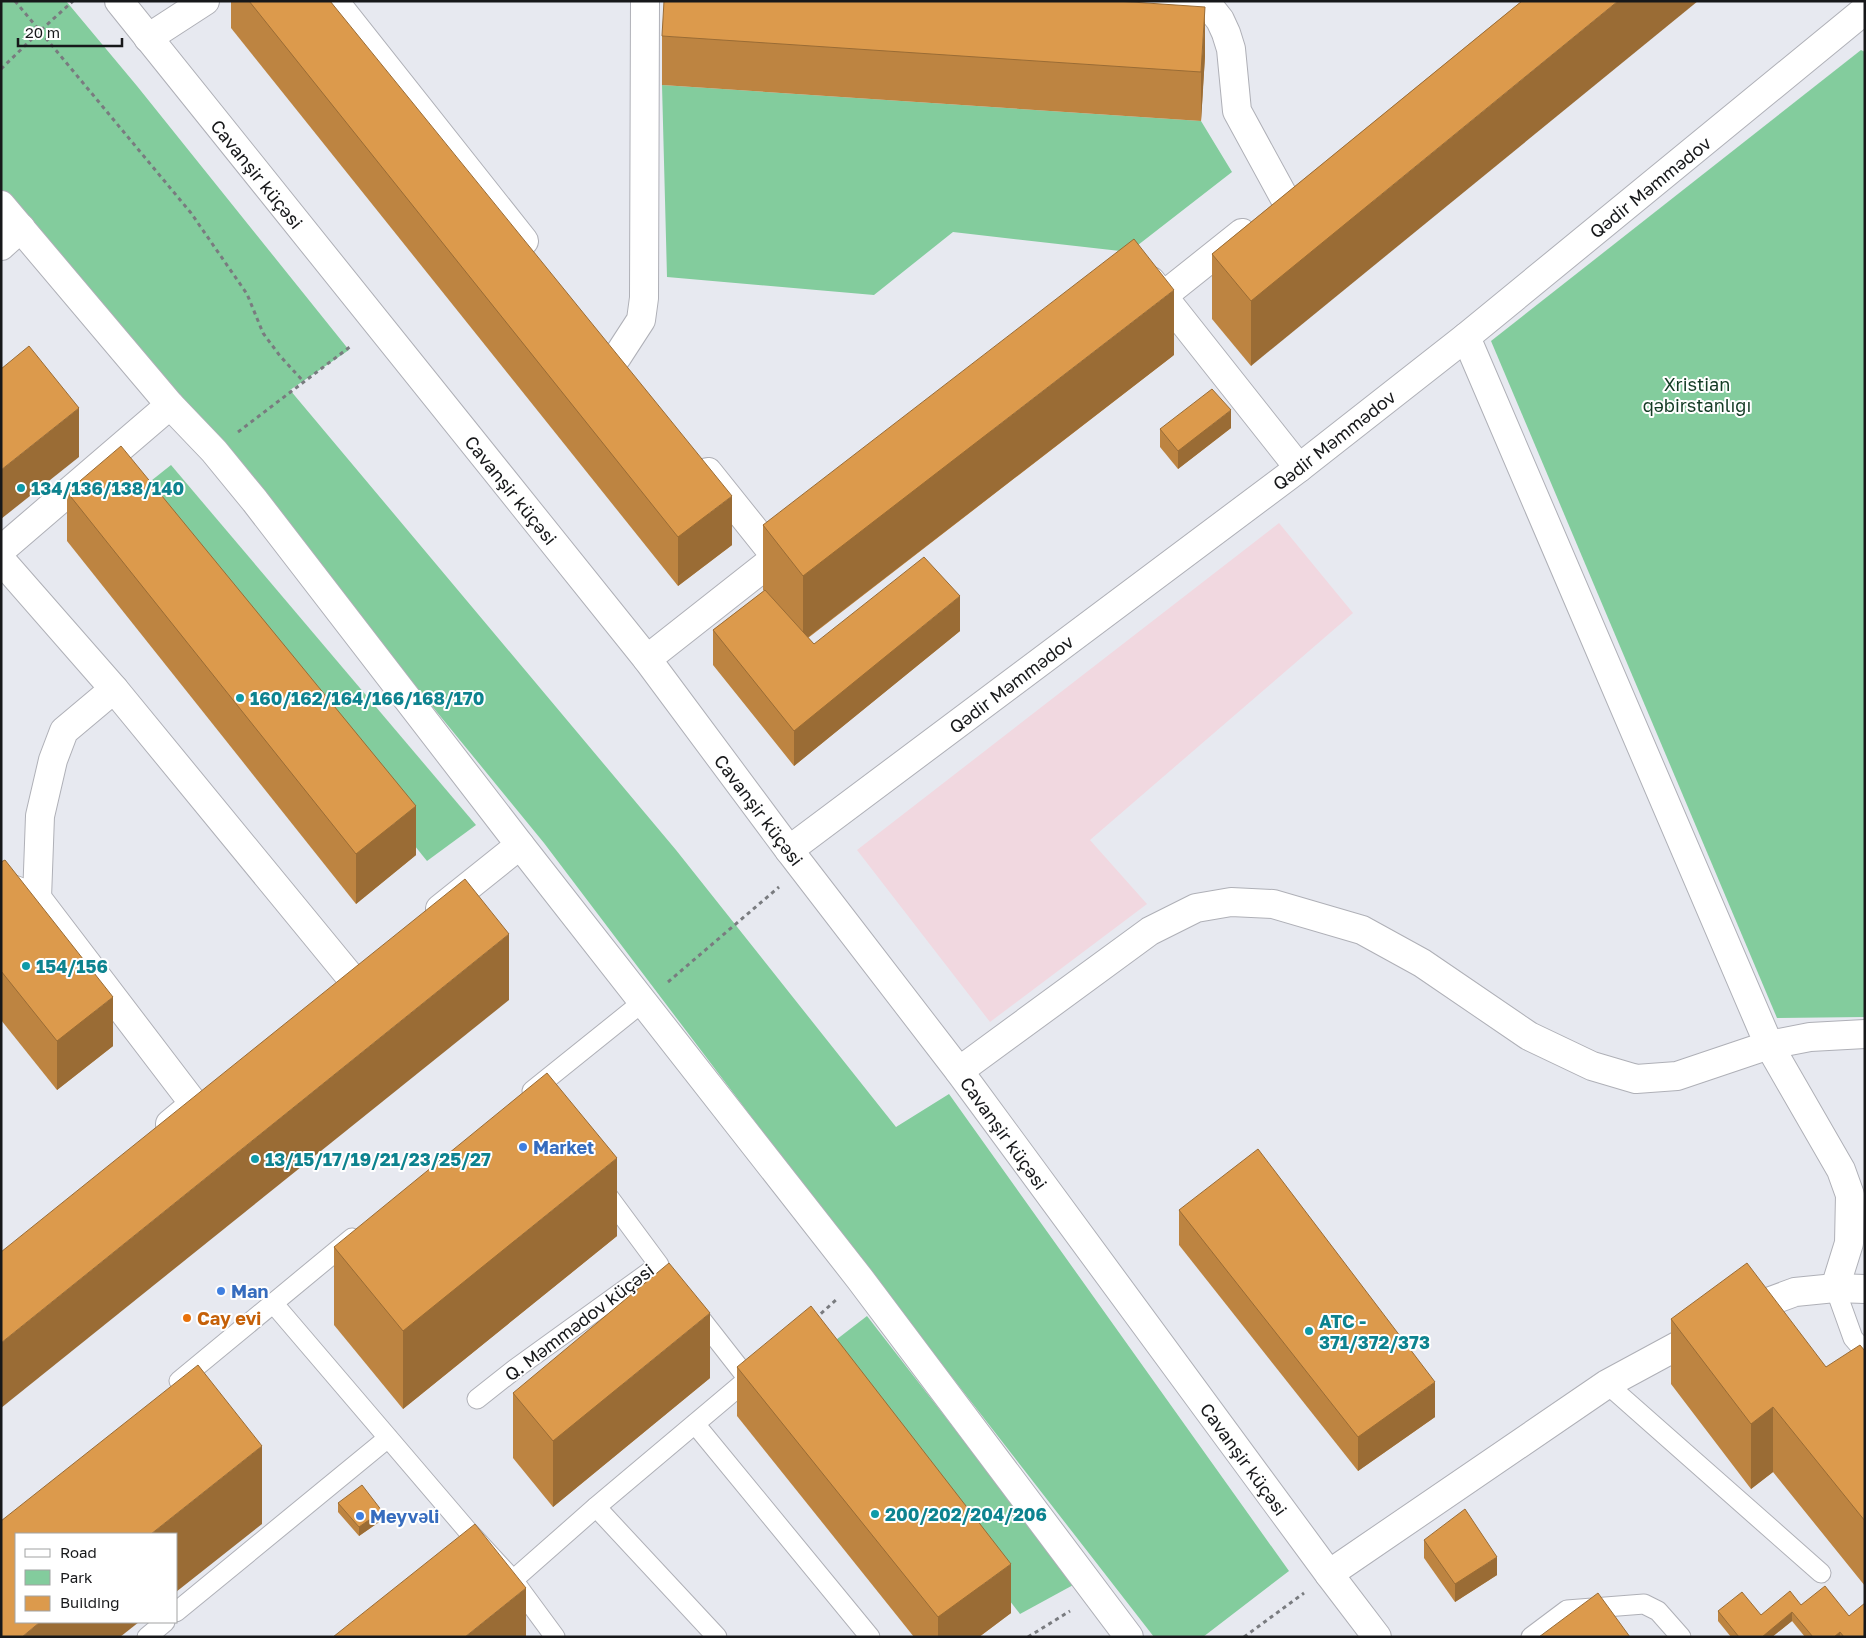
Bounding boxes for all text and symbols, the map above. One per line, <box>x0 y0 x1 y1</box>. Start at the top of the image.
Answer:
scale bar <box>18 15 121 47</box>
text: 20 m <box>25 23 60 41</box>
street label: Cavanşir küçəsi <box>206 115 308 233</box>
street label: Qədir Məmmədov <box>1585 131 1715 243</box>
park label: Xristian qəbirstanlığı <box>1643 373 1751 416</box>
street label: Qədir Məmmədov <box>1268 385 1400 495</box>
street label: Cavanşir küçəsi <box>460 431 562 549</box>
place label: 134/136/138/140 <box>31 477 184 499</box>
marker: 134/136/138/140 <box>15 482 27 494</box>
street label: Qədir Məmmədov <box>945 630 1077 738</box>
place label: 160/162/164/166/168/170 <box>250 687 484 709</box>
marker: 160/162/164/166/168/170 <box>234 692 246 704</box>
street label: Cavanşir küçəsi <box>710 750 808 870</box>
place label: 154/156 <box>36 955 108 977</box>
marker: 154/156 <box>20 960 32 972</box>
street label: Cavanşir küçəsi <box>956 1072 1052 1194</box>
place label: Market <box>533 1136 594 1158</box>
marker: Market <box>517 1141 529 1153</box>
place label: 13/15/17/19/21/23/25/27 <box>265 1148 491 1170</box>
marker: 13/15/17/19/21/23/25/27 <box>249 1153 261 1165</box>
street label: Q. Məmmədov küçəsi <box>500 1259 658 1385</box>
place label: Man <box>231 1280 268 1302</box>
marker: Man <box>215 1285 227 1297</box>
place label: Cay evi <box>197 1307 261 1329</box>
place label: ATC - 371/372/373 <box>1319 1310 1430 1353</box>
marker: Cay evi <box>181 1312 193 1324</box>
marker: ATC - 371/372/373 <box>1303 1325 1315 1337</box>
street label: Cavanşir küçəsi <box>1196 1398 1292 1520</box>
place label: 200/202/204/206 <box>885 1503 1047 1525</box>
place label: Meyvəli <box>370 1505 439 1527</box>
marker: 200/202/204/206 <box>869 1508 881 1520</box>
marker: Meyvəli <box>354 1510 366 1522</box>
legend <box>15 1533 178 1623</box>
text: Road <box>60 1543 97 1561</box>
text: Park <box>60 1568 93 1586</box>
text: Building <box>60 1593 120 1611</box>

